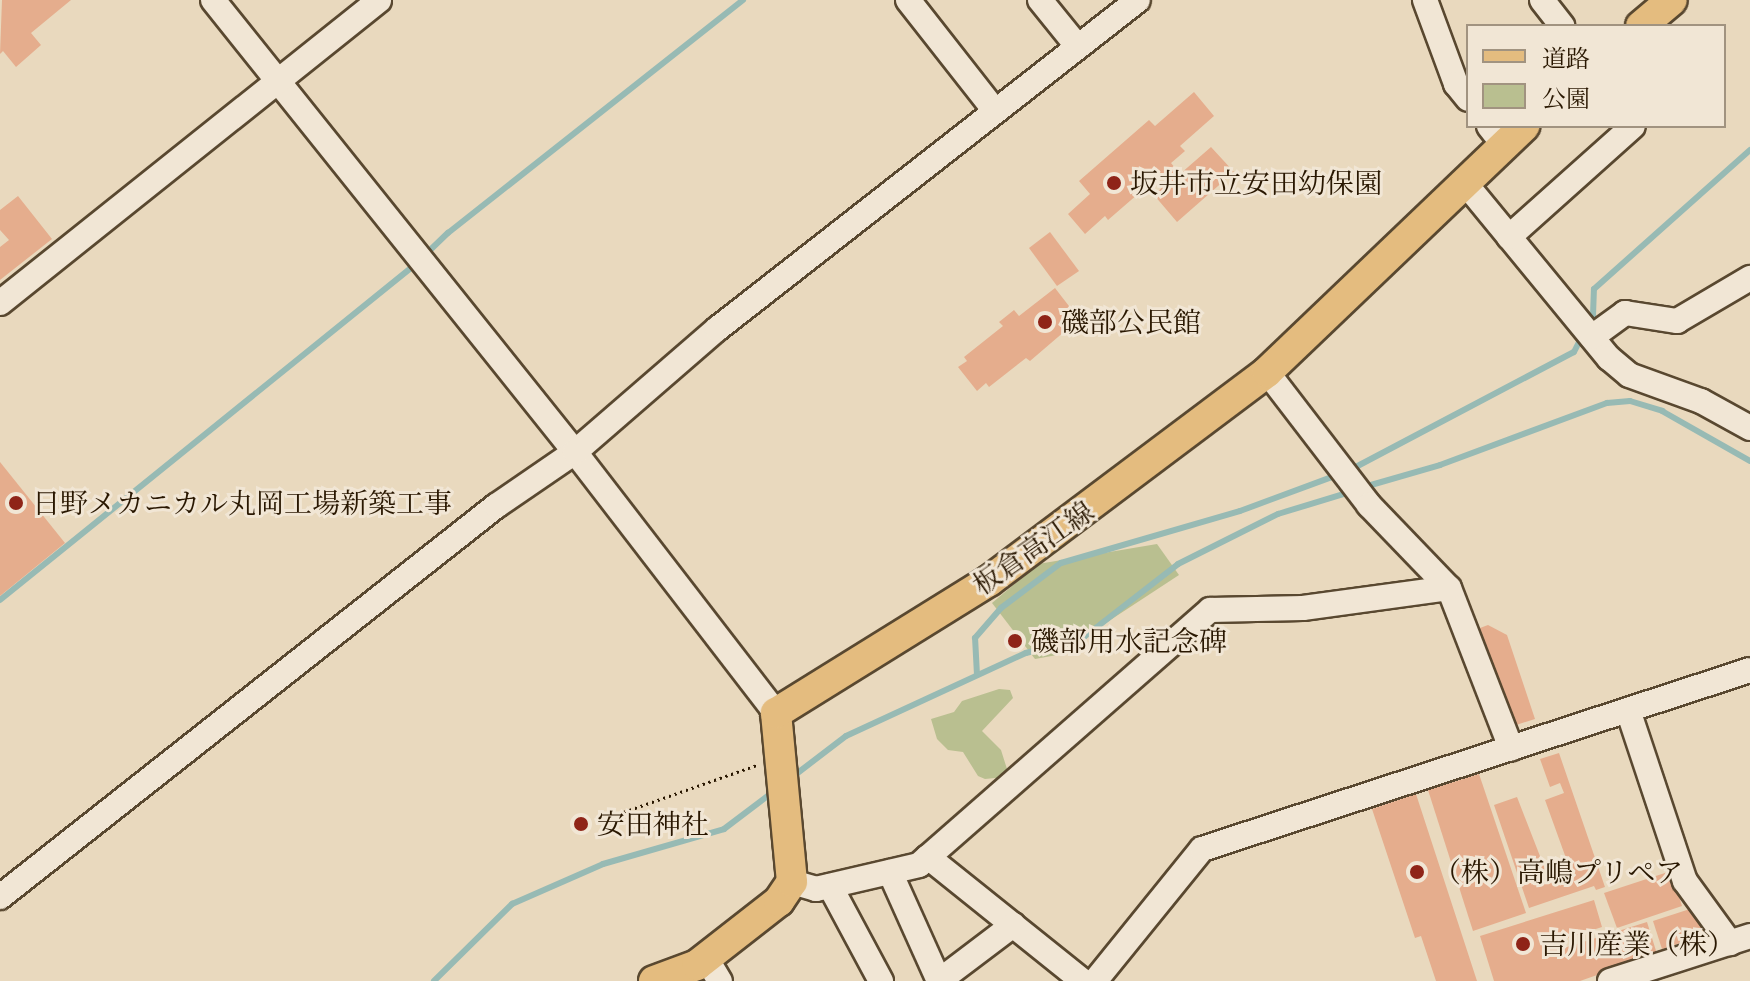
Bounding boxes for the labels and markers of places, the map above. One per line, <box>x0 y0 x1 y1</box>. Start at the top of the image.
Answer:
place label: 坂井市立安田幼保園 <box>1130 166 1382 200</box>
marker: 坂井市立安田幼保園 <box>1105 174 1123 192</box>
place label: 磯部公民館 <box>1061 305 1201 339</box>
marker: 磯部公民館 <box>1036 313 1054 331</box>
place label: 日野メカニカル丸岡工場新築工事 <box>32 486 452 520</box>
marker: 日野メカニカル丸岡工場新築工事 <box>7 494 25 512</box>
place label: 磯部用水記念碑 <box>1031 624 1227 658</box>
marker: 磯部用水記念碑 <box>1006 632 1024 650</box>
place label: 安田神社 <box>597 807 709 841</box>
marker: 安田神社 <box>572 815 590 833</box>
place label: （株）高嶋プリペア <box>1433 855 1685 889</box>
marker: （株）高嶋プリペア <box>1408 863 1426 881</box>
place label: 吉川産業（株） <box>1539 927 1735 961</box>
marker: 吉川産業（株） <box>1514 935 1532 953</box>

